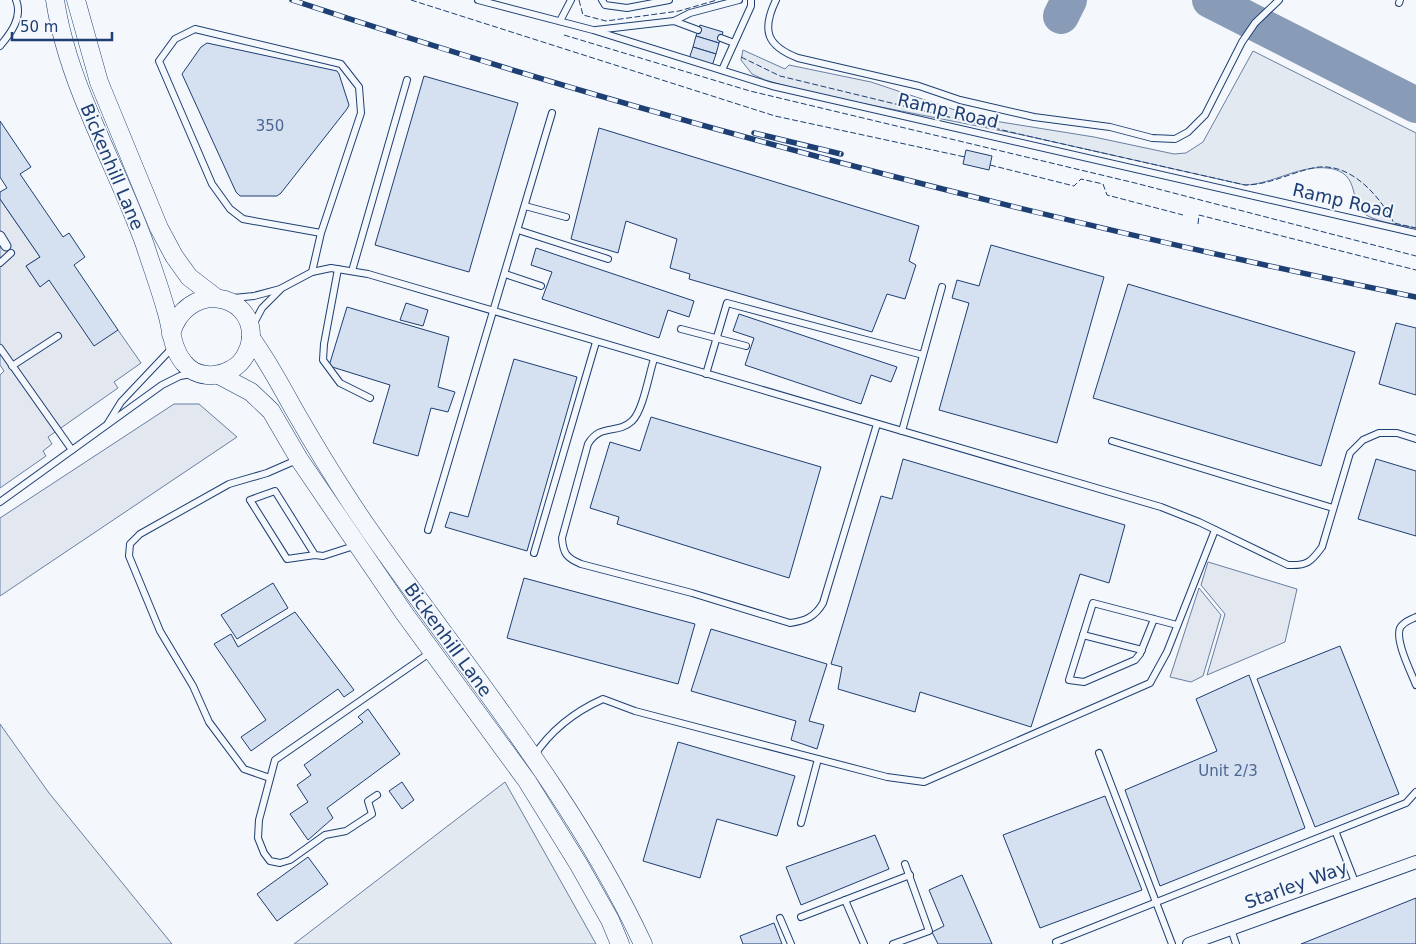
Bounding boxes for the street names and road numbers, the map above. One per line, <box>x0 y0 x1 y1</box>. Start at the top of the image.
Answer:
street label: Ramp Road <box>896 89 1001 132</box>
street label: Bickenhill Lane <box>76 100 149 233</box>
street label: Ramp Road <box>1291 179 1396 222</box>
street label: Bickenhill Lane <box>400 579 497 701</box>
street label: Starley Way <box>1242 856 1350 913</box>

